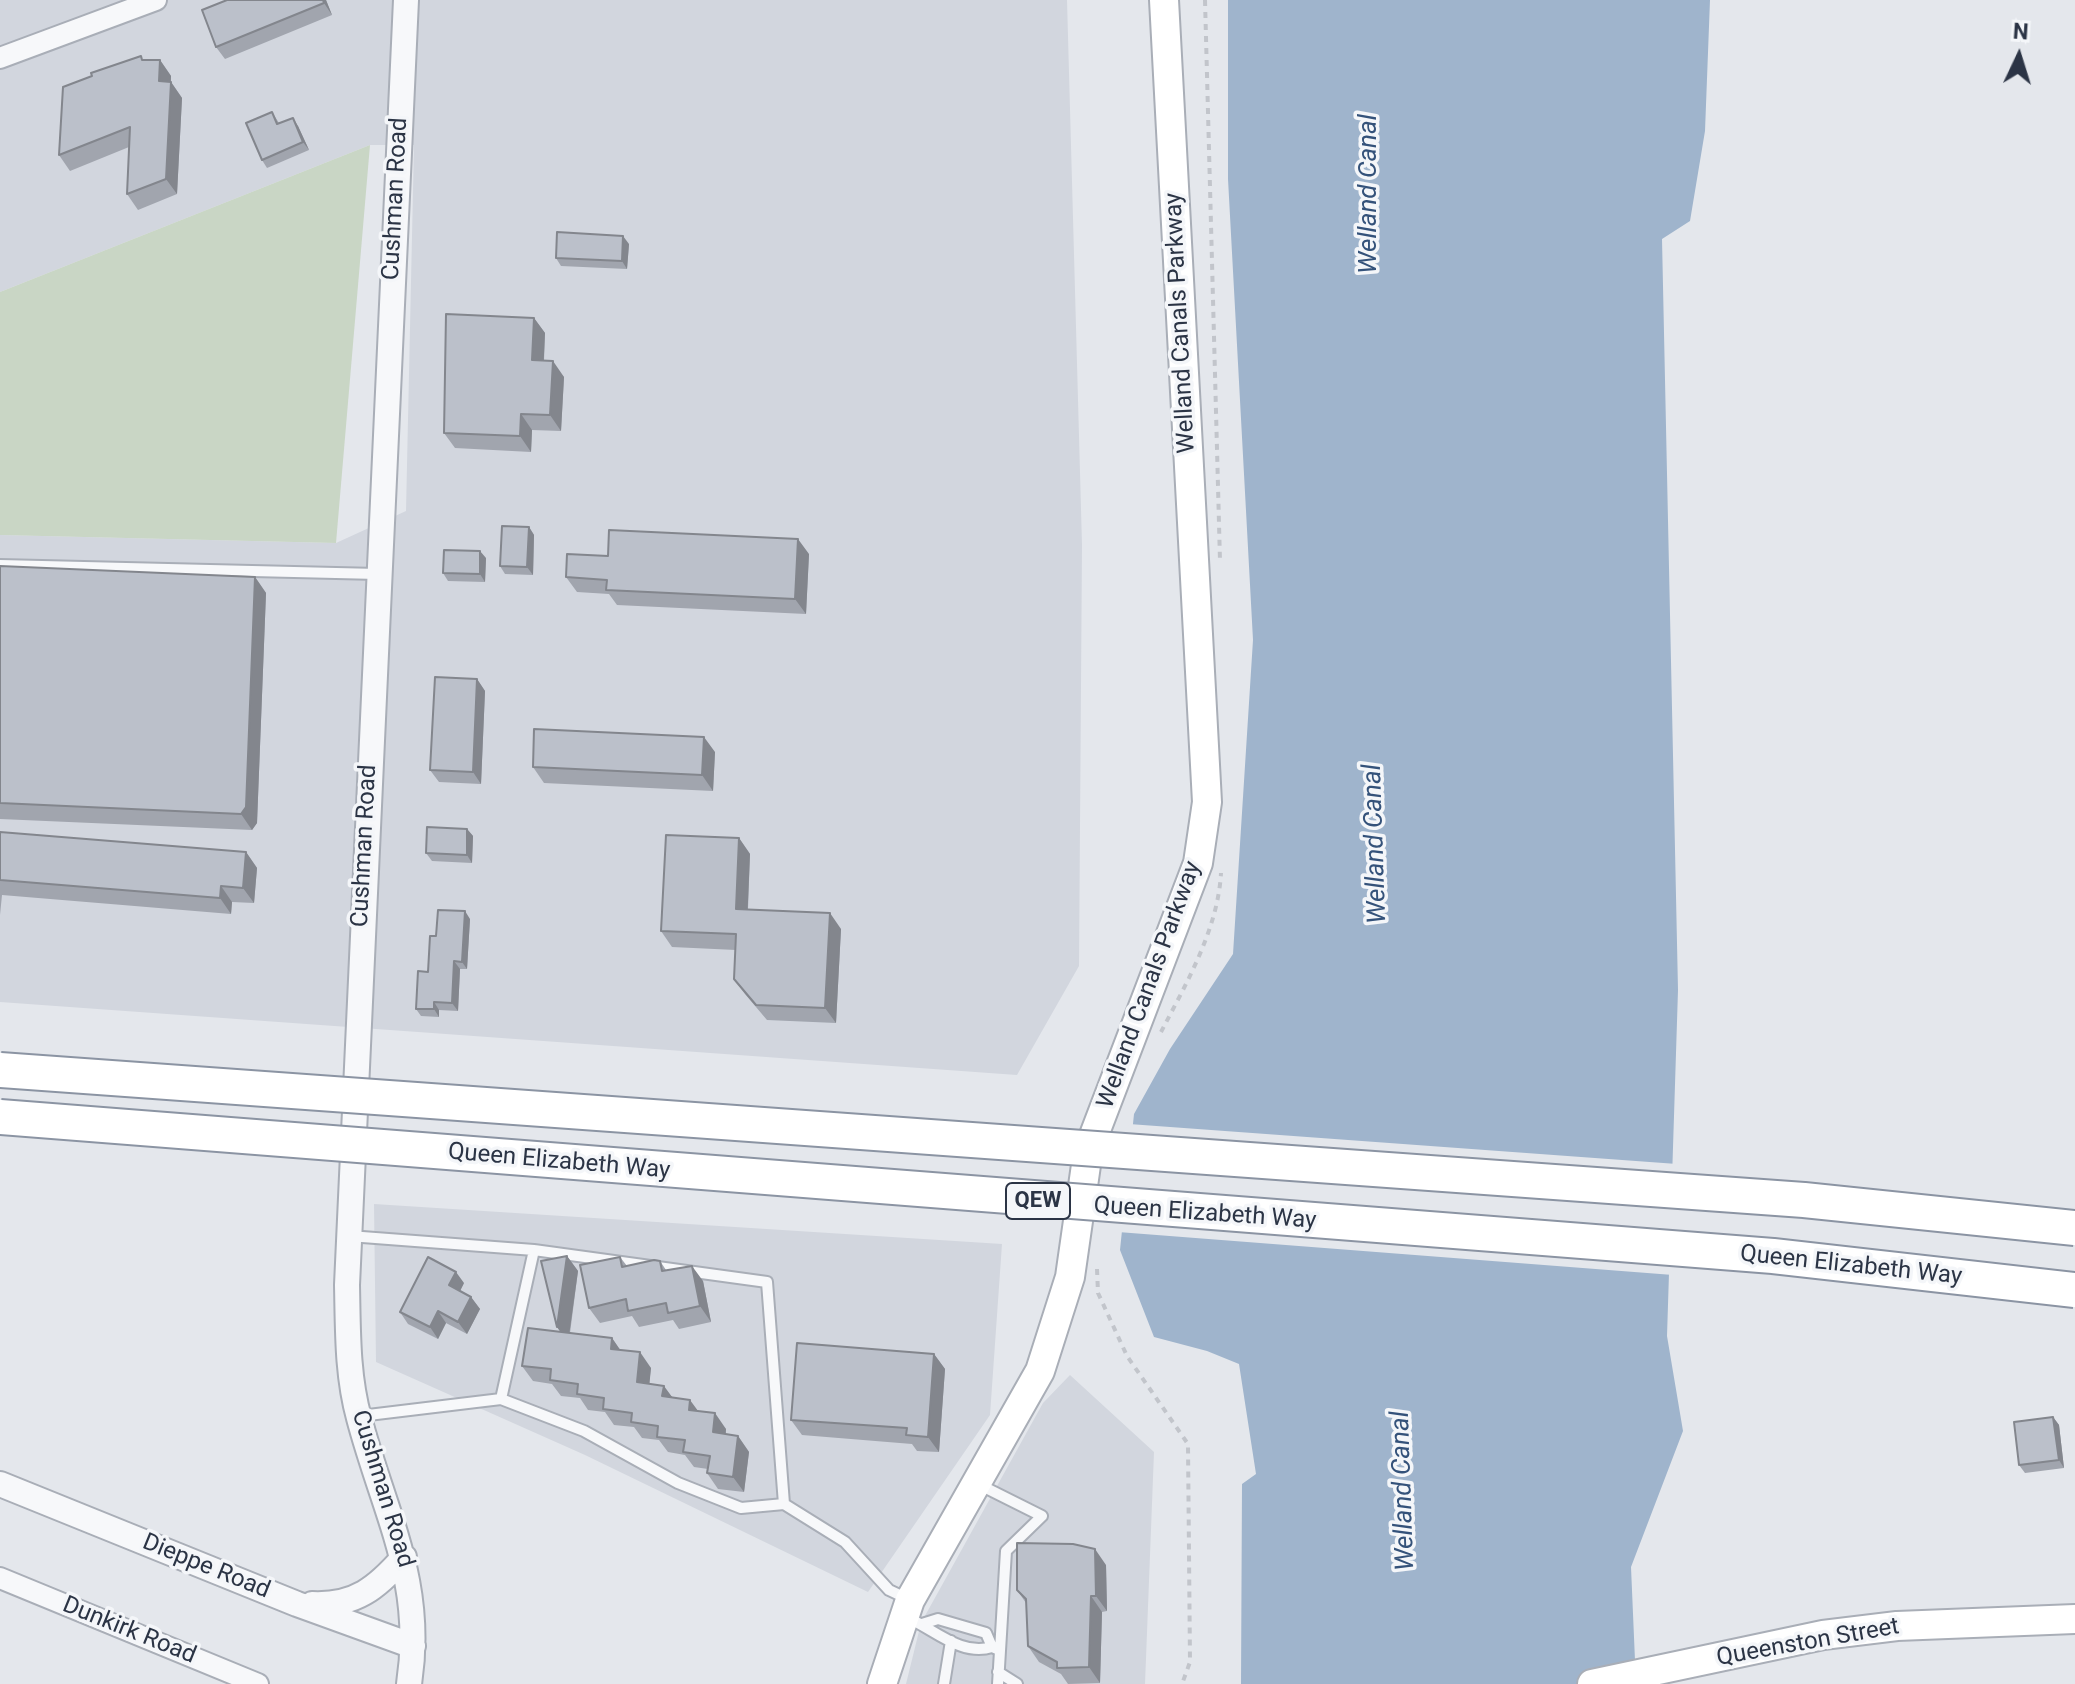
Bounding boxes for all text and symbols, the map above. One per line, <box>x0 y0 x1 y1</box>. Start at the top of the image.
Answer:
north arrow <box>1979 16 2059 96</box>
text: N <box>2012 19 2029 45</box>
water label: Welland Canal <box>1353 114 1385 274</box>
street label: Cushman Road <box>377 117 415 281</box>
street label: Welland Canals Parkway <box>1160 192 1202 454</box>
street label: Cushman Road <box>346 764 384 928</box>
water label: Welland Canal <box>1358 764 1394 924</box>
street label: Welland Canals Parkway <box>1092 857 1208 1113</box>
street label: Queen Elizabeth Way <box>447 1138 671 1186</box>
road number: QEW <box>1006 1183 1070 1219</box>
street label: Queen Elizabeth Way <box>1093 1192 1317 1236</box>
street label: Queen Elizabeth Way <box>1739 1240 1963 1292</box>
street label: Cushman Road <box>344 1407 420 1571</box>
water label: Welland Canal <box>1386 1411 1422 1571</box>
street label: Dieppe Road <box>138 1528 274 1606</box>
street label: Dunkirk Road <box>58 1591 200 1671</box>
street label: Queenston Street <box>1715 1613 1901 1673</box>

